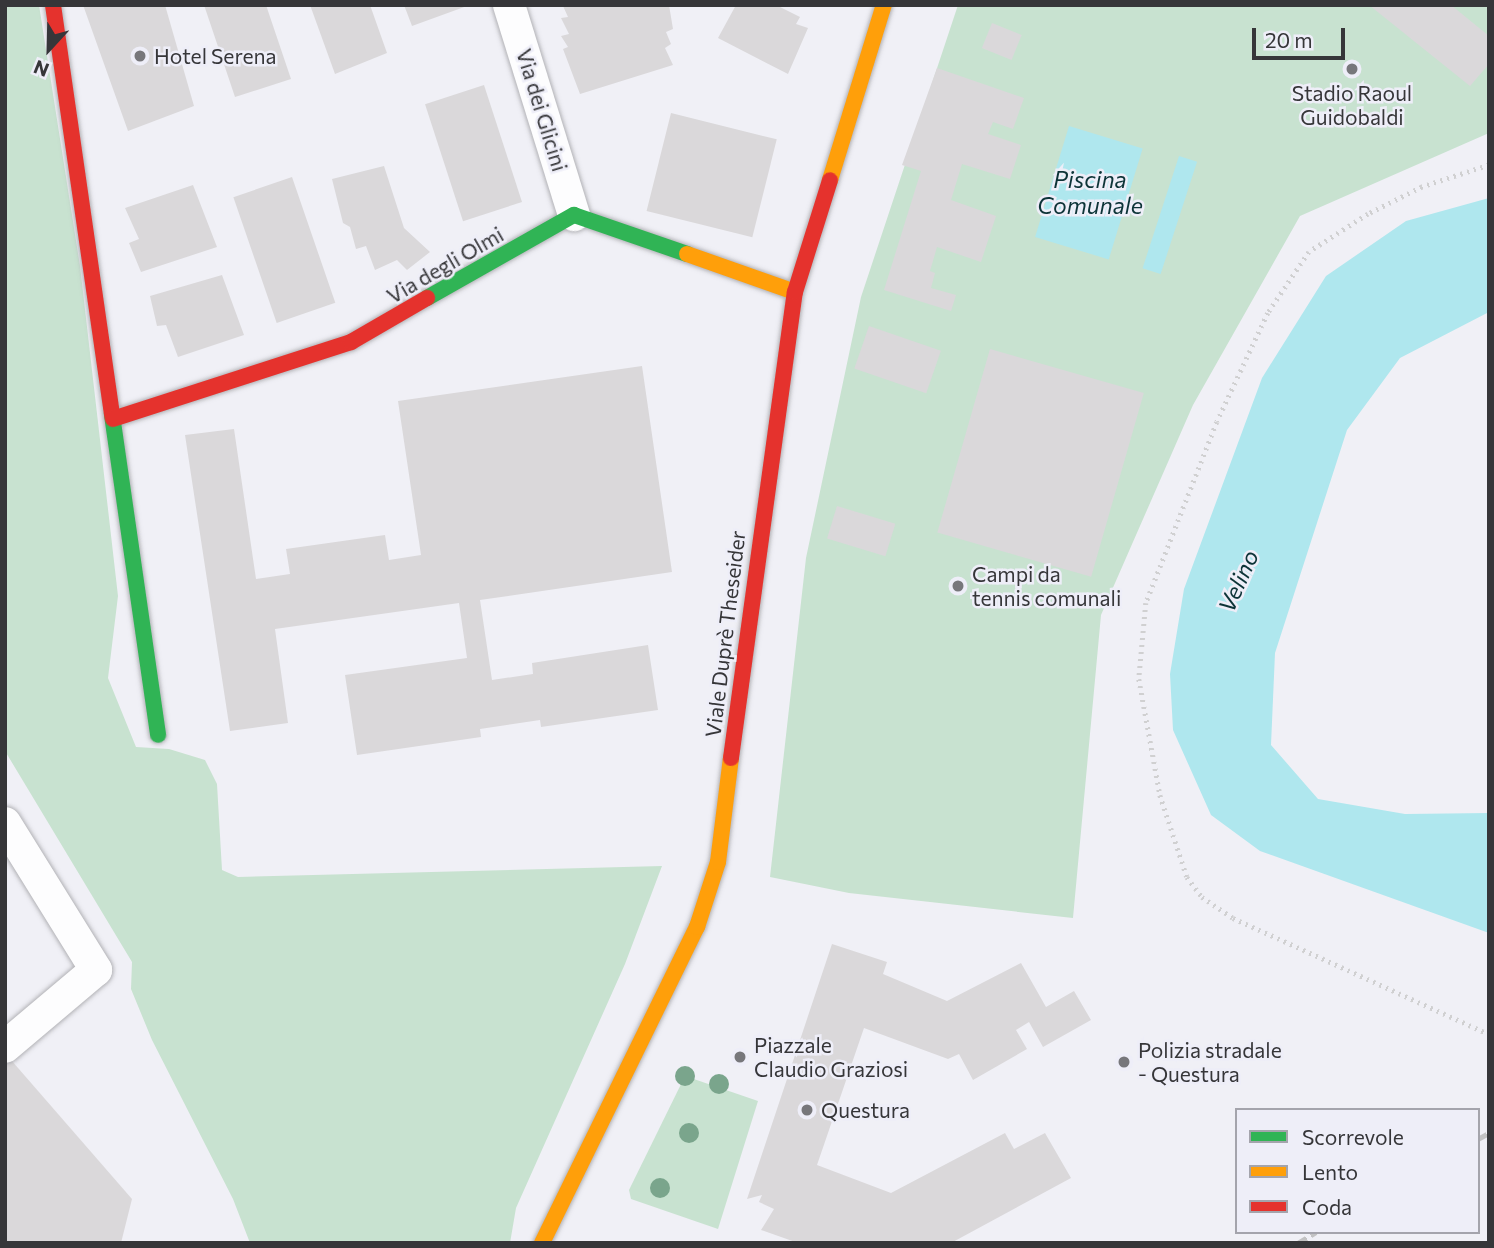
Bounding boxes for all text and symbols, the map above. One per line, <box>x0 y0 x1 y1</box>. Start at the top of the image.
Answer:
north arrow <box>14 14 84 84</box>
scale bar <box>1256 14 1349 58</box>
text: 20 m <box>1265 27 1313 52</box>
place label: Hotel Serena <box>154 43 277 69</box>
street label: Via dei Glicini <box>511 46 573 174</box>
marker: Hotel Serena <box>132 48 148 64</box>
text: N <box>30 56 52 82</box>
marker: Stadio Raoul Guidobaldi <box>1344 61 1360 77</box>
place label: Stadio Raoul Guidobaldi <box>1292 80 1412 130</box>
water label: Piscina Comunale <box>1037 165 1143 219</box>
street label: Via degli Olmi <box>382 221 508 309</box>
street label: Viale Duprè Theseider <box>700 529 750 739</box>
water label: Velino <box>1212 546 1264 616</box>
place label: Campi da tennis comunali <box>972 561 1121 611</box>
marker: Campi da tennis comunali <box>950 578 966 594</box>
place label: Piazzale Claudio Graziosi <box>754 1032 908 1082</box>
place label: Polizia stradale - Questura <box>1138 1037 1282 1087</box>
marker: Piazzale Claudio Graziosi <box>732 1049 748 1065</box>
marker: Polizia stradale - Questura <box>1116 1054 1132 1070</box>
place label: Questura <box>821 1097 910 1123</box>
marker: Questura <box>799 1102 815 1118</box>
legend <box>1235 1108 1480 1234</box>
text: Scorrevole <box>1302 1124 1404 1149</box>
text: Lento <box>1302 1159 1358 1184</box>
text: Coda <box>1302 1194 1352 1219</box>

